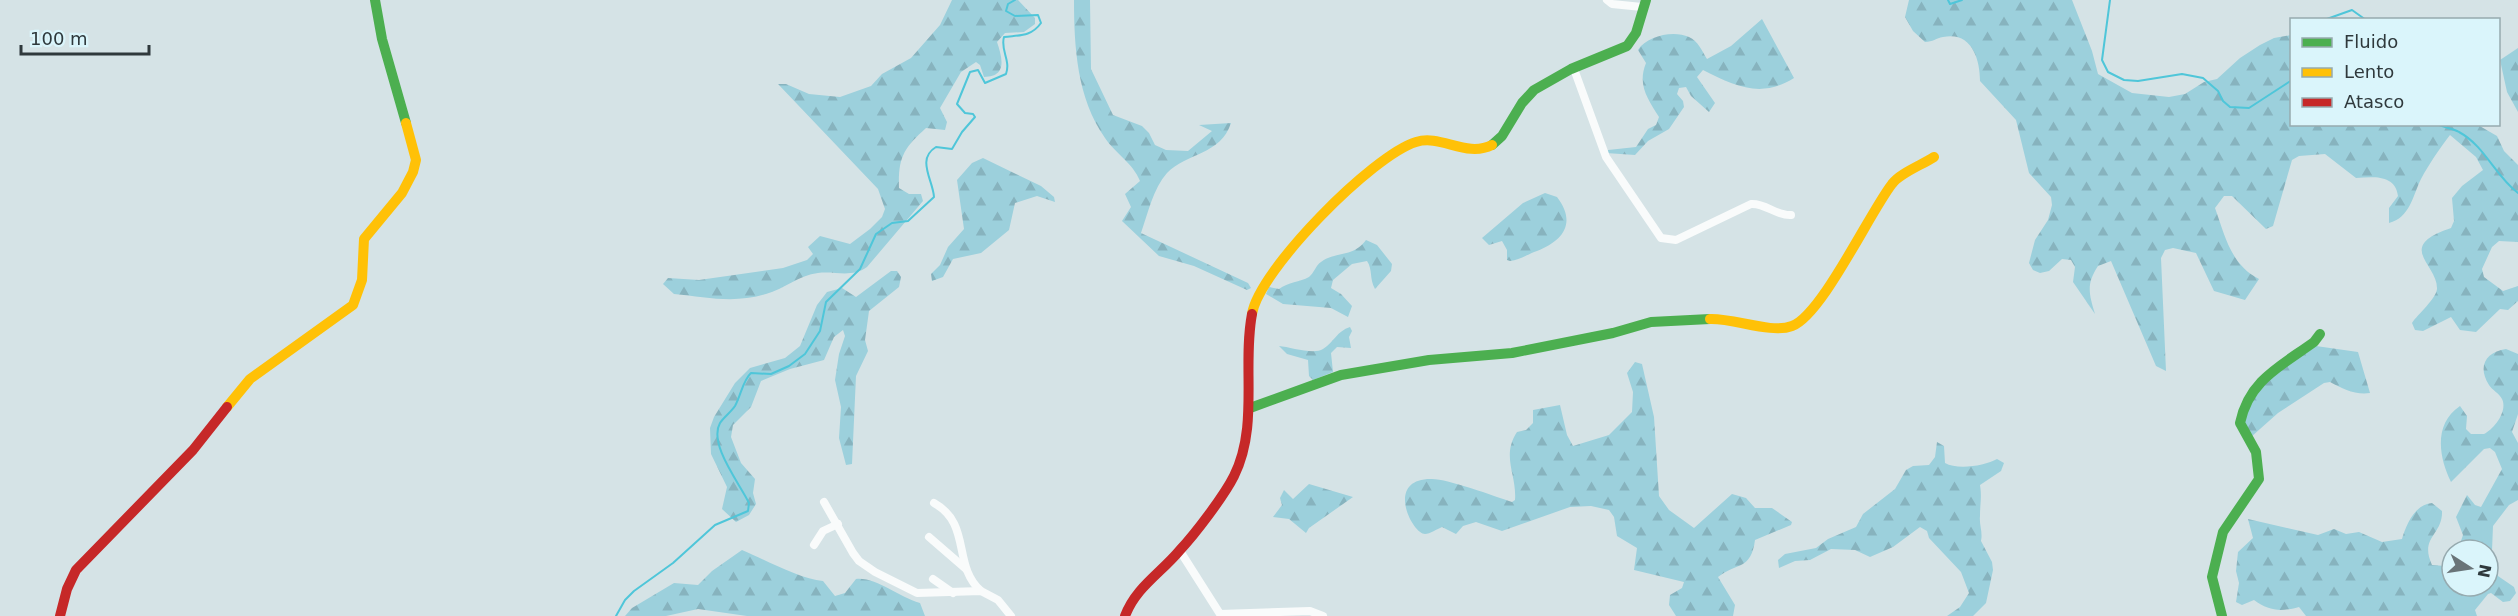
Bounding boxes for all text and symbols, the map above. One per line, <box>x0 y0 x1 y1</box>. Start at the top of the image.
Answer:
scale bar <box>21 18 148 56</box>
legend <box>2290 18 2500 126</box>
text: 100 m <box>30 28 88 49</box>
text: Fluido <box>2344 31 2398 52</box>
text: Lento <box>2344 61 2394 82</box>
text: Atasco <box>2344 91 2404 112</box>
north arrow <box>2440 538 2500 598</box>
text: N <box>2473 562 2495 580</box>

